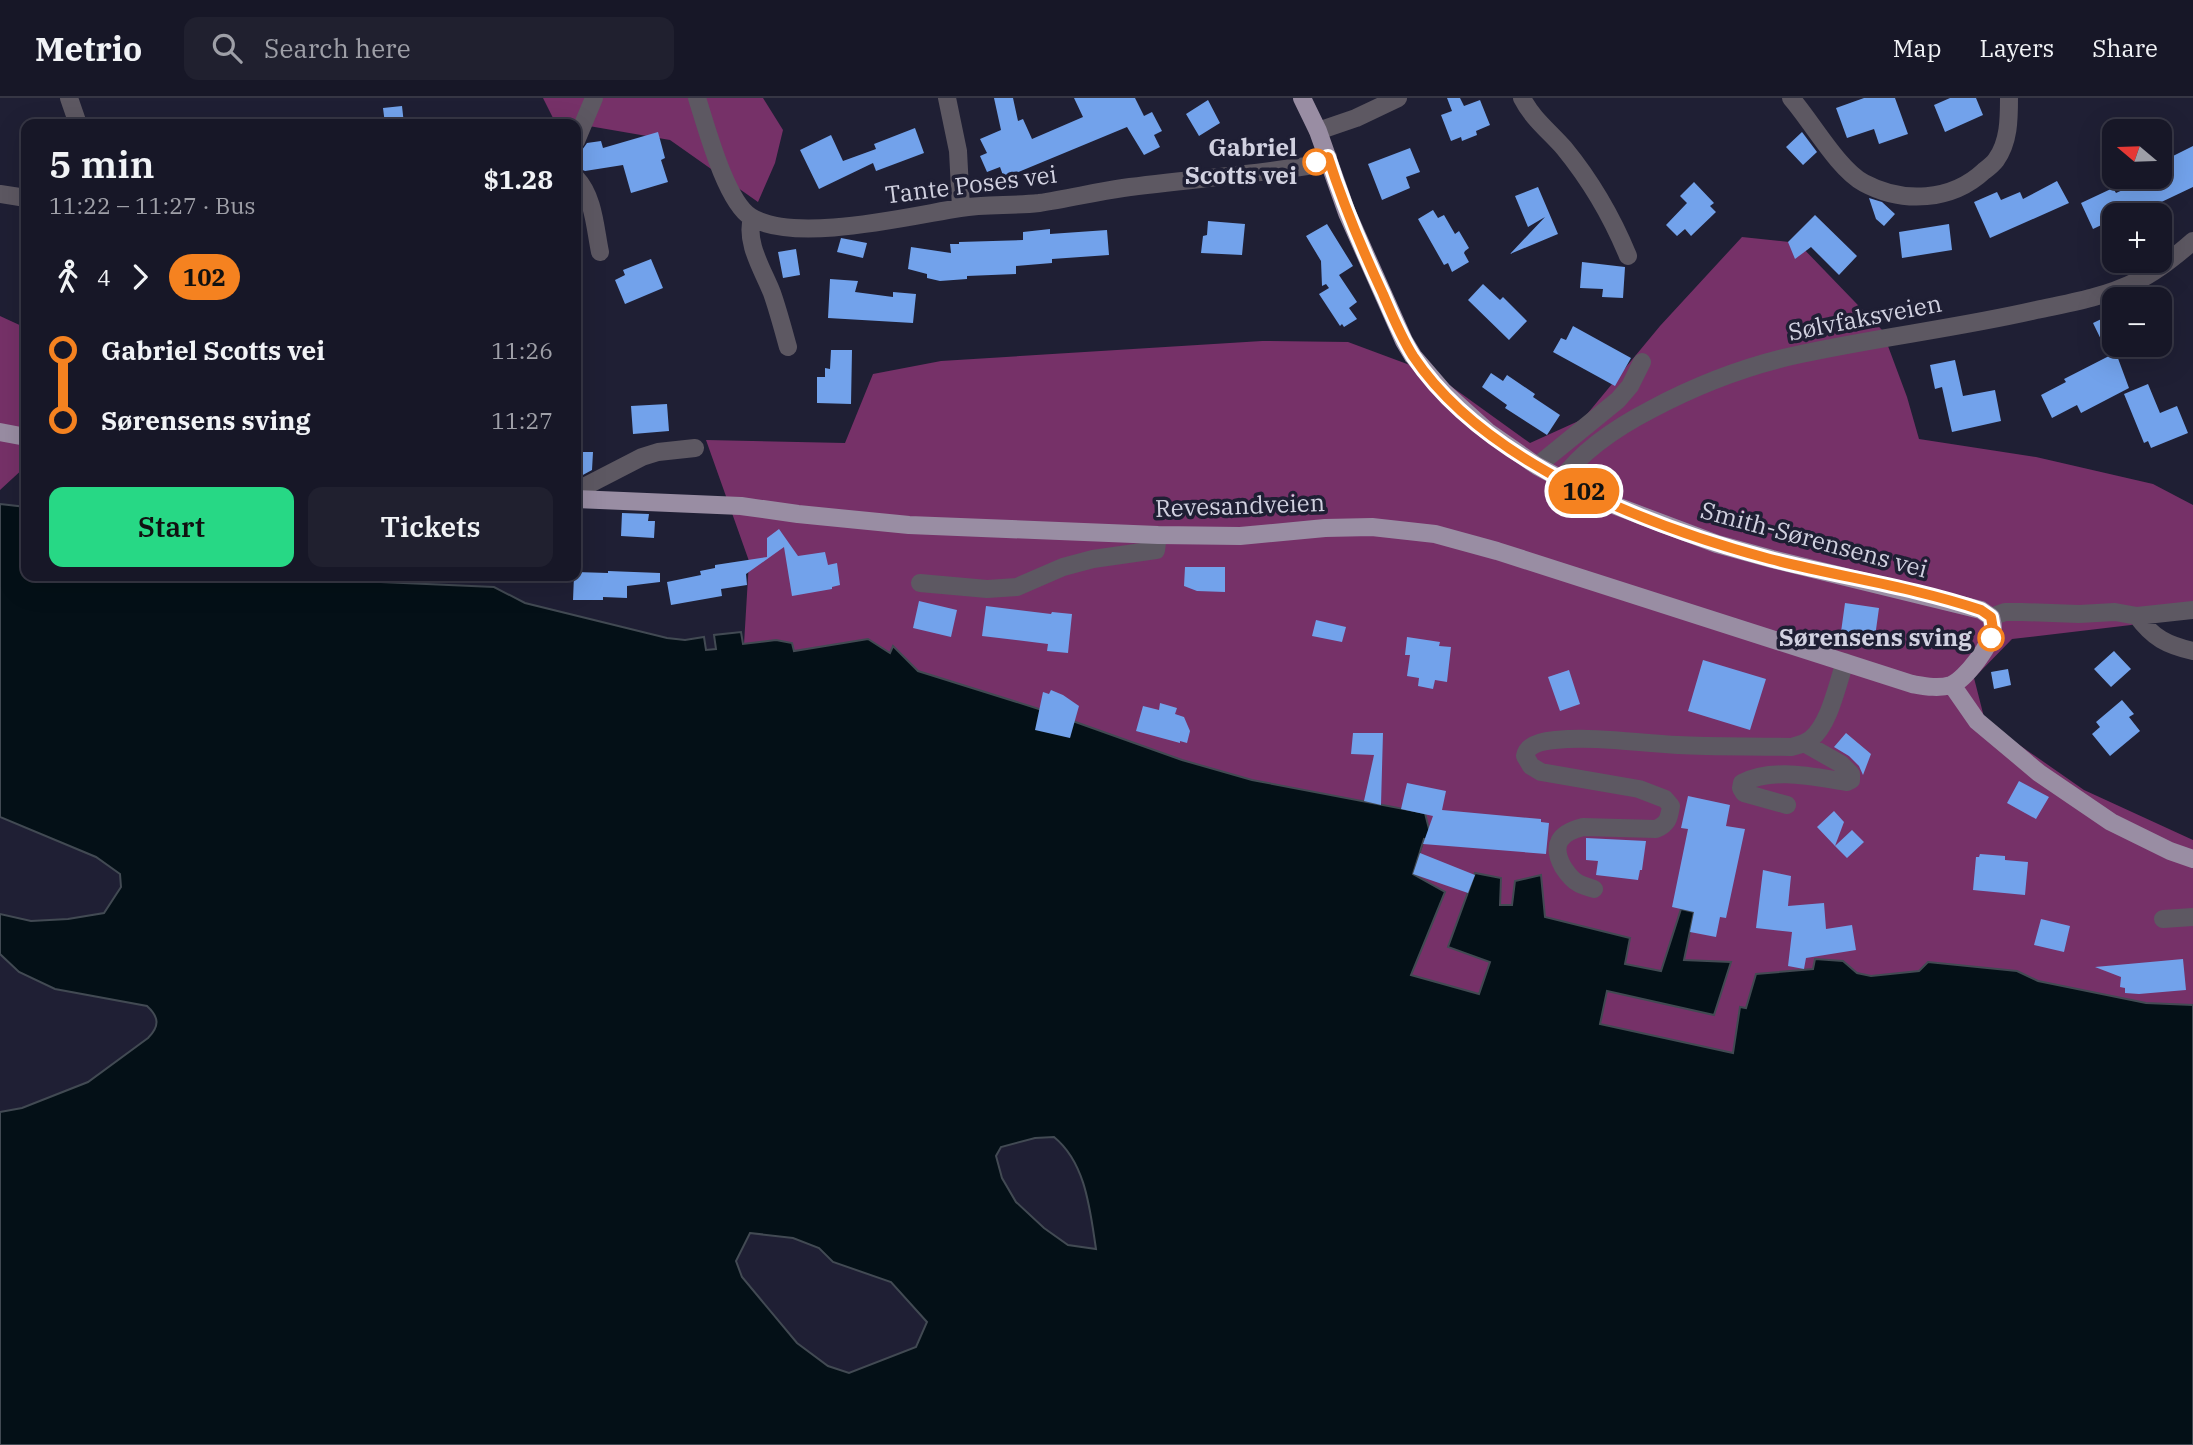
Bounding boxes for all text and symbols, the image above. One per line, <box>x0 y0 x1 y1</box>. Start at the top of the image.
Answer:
search box <box>184 17 674 80</box>
text: Metrio <box>35 27 142 70</box>
icon: search <box>208 29 246 67</box>
text: Search here <box>264 31 411 65</box>
text: Map <box>1893 32 1941 64</box>
text: Layers <box>1979 32 2054 64</box>
text: Share <box>2092 32 2158 64</box>
north arrow <box>2102 119 2172 189</box>
map controls <box>2102 119 2172 357</box>
place label: Gabriel Scotts vei <box>1185 131 1297 191</box>
text: 5 min <box>49 139 155 188</box>
marker: Gabriel Scotts vei <box>1303 149 1329 175</box>
street label: Tante Poses vei <box>883 158 1059 210</box>
text: $1.28 <box>483 162 553 196</box>
text: 11:22 – 11:27 · Bus <box>49 190 256 220</box>
button: + <box>2102 203 2172 273</box>
icon: walk <box>49 258 87 296</box>
icon: forward <box>121 258 159 296</box>
text: 102 <box>183 261 226 293</box>
text: 4 <box>97 262 111 292</box>
street label: Sølvfaksveien <box>1785 286 1944 348</box>
button: − <box>2102 287 2172 357</box>
text: Gabriel Scotts vei <box>101 333 325 367</box>
text: 11:26 <box>491 335 553 365</box>
text: Sørensens sving <box>101 403 310 437</box>
text: 11:27 <box>491 405 553 435</box>
line badge: 102 <box>1544 468 1624 514</box>
text: 102 <box>1562 475 1606 507</box>
street label: Revesandveien <box>1154 486 1325 524</box>
button: Start <box>49 487 294 567</box>
button: Tickets <box>308 487 553 567</box>
street label: Smith-Sørensens vei <box>1697 493 1931 585</box>
place label: Sørensens sving <box>1779 621 1972 653</box>
marker: Sørensens sving <box>1978 625 2004 651</box>

